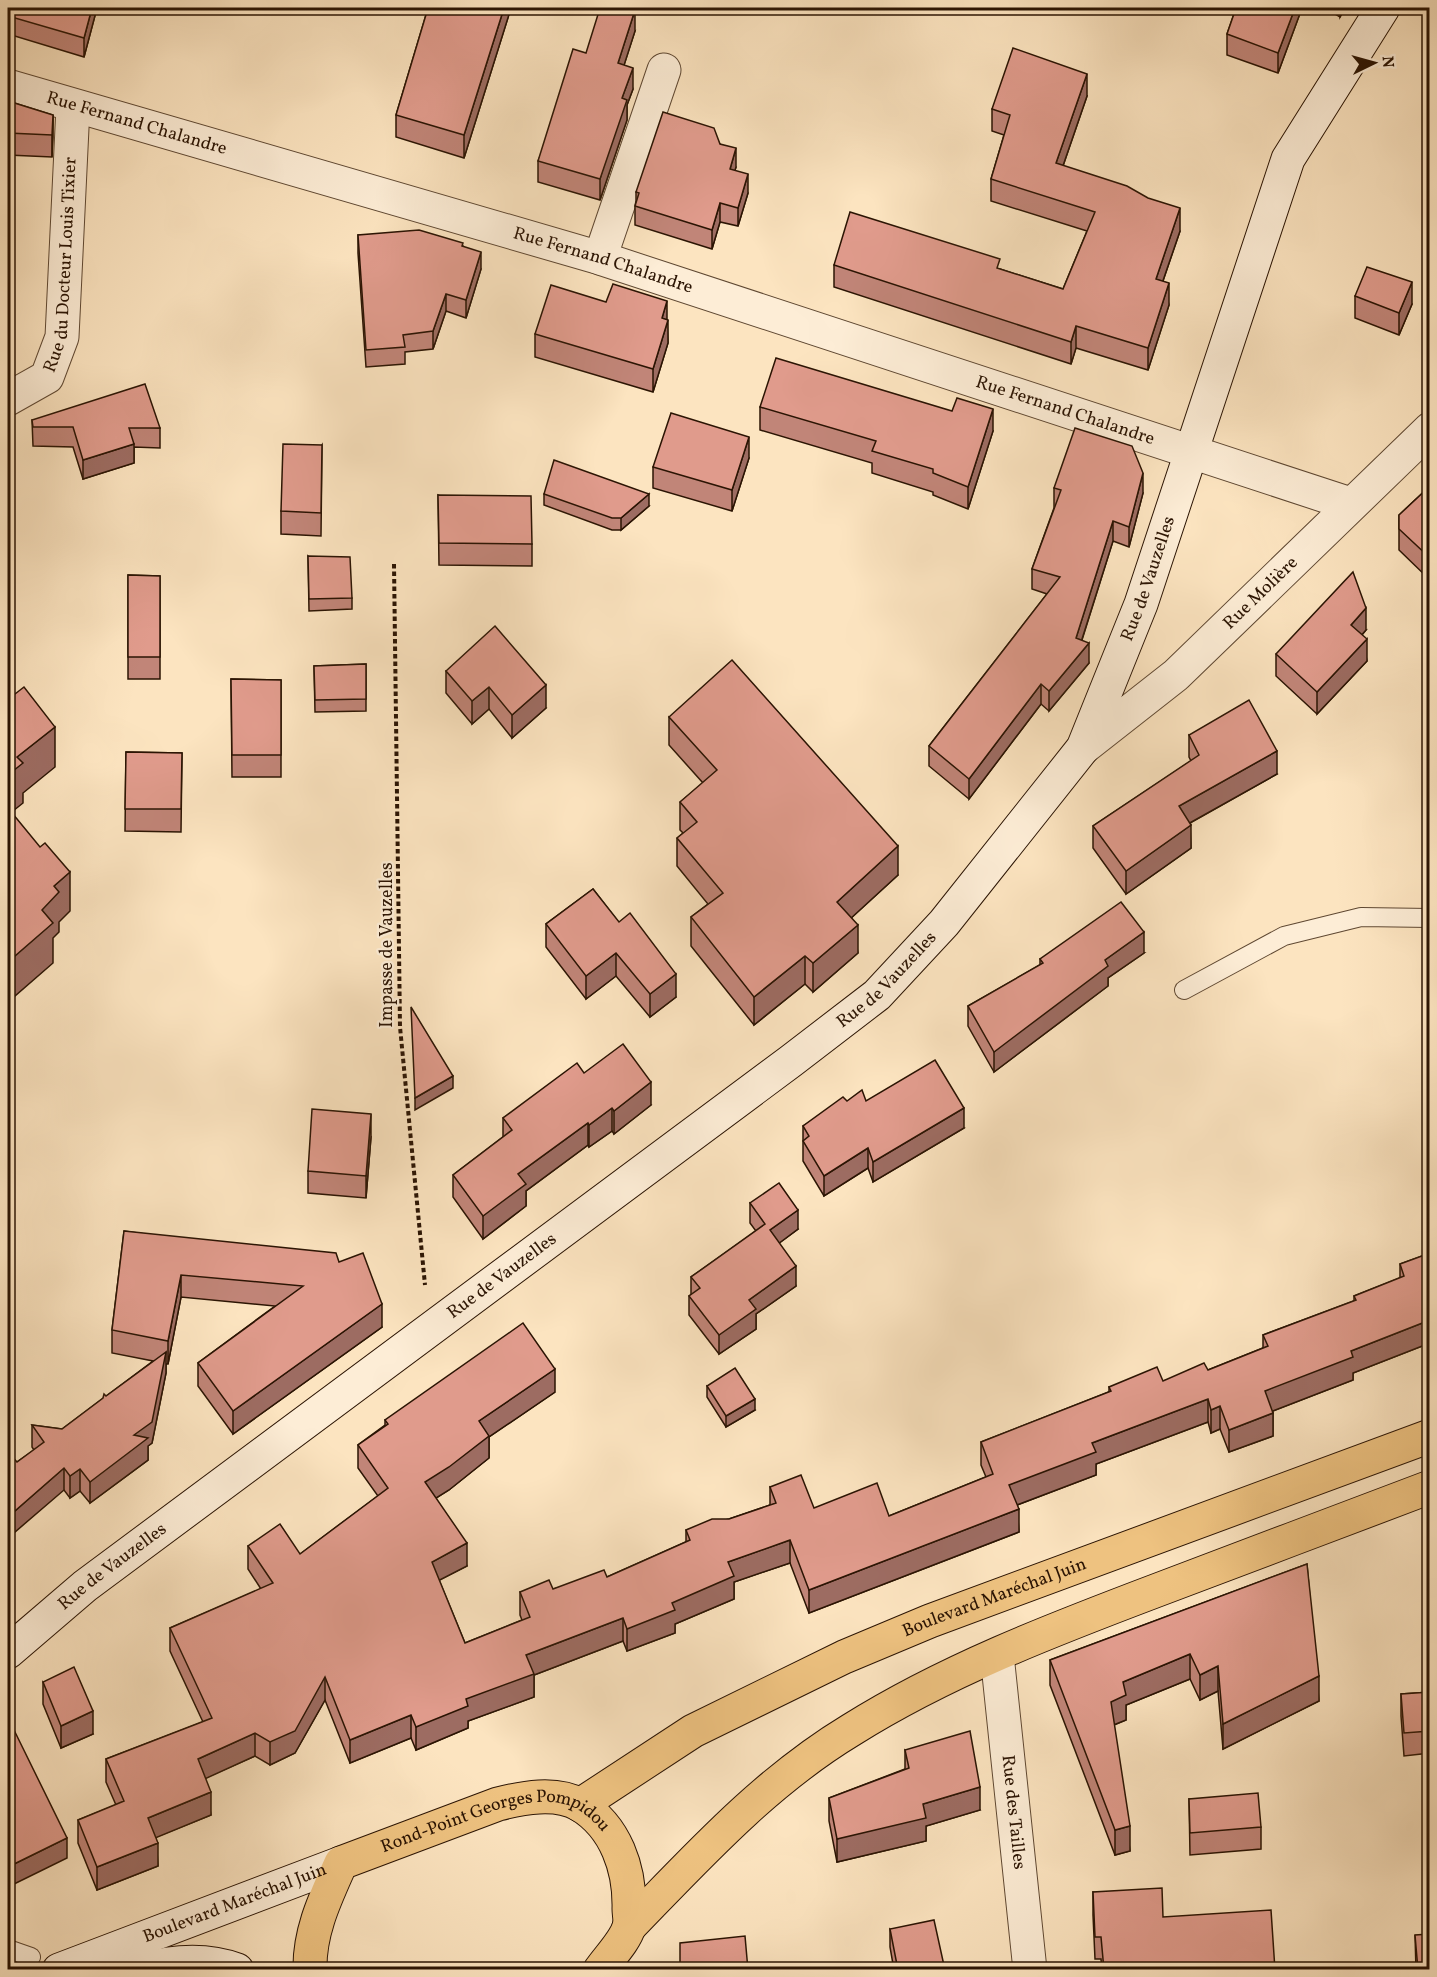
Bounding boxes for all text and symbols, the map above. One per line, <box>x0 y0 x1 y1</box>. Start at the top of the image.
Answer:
north arrow <box>1344 33 1404 93</box>
text: N <box>1375 55 1398 69</box>
street label: Rue Fernand Chalandre <box>43 85 230 161</box>
street label: Rue du Docteur Louis Tixier <box>37 156 83 376</box>
street label: Rue Fernand Chalandre <box>510 221 696 300</box>
street label: Rue Fernand Chalandre <box>972 370 1158 452</box>
street label: Rue de Vauzelles <box>1115 513 1182 645</box>
street label: Rue Molière <box>1217 551 1304 635</box>
street label: Impasse de Vauzelles <box>375 862 400 1028</box>
street label: Rue de Vauzelles <box>831 926 943 1034</box>
street label: Rue de Vauzelles <box>442 1227 562 1325</box>
street label: Rue de Vauzelles <box>53 1517 172 1616</box>
street label: Boulevard Maréchal Juin <box>899 1552 1090 1644</box>
street label: Rue des Tailles <box>995 1754 1032 1871</box>
text: Rond-Point Georges Pompidou <box>377 1784 616 1859</box>
street label: Rond-Point Georges Pompidou <box>369 1827 615 1861</box>
street label: Boulevard Maréchal Juin <box>139 1857 331 1950</box>

